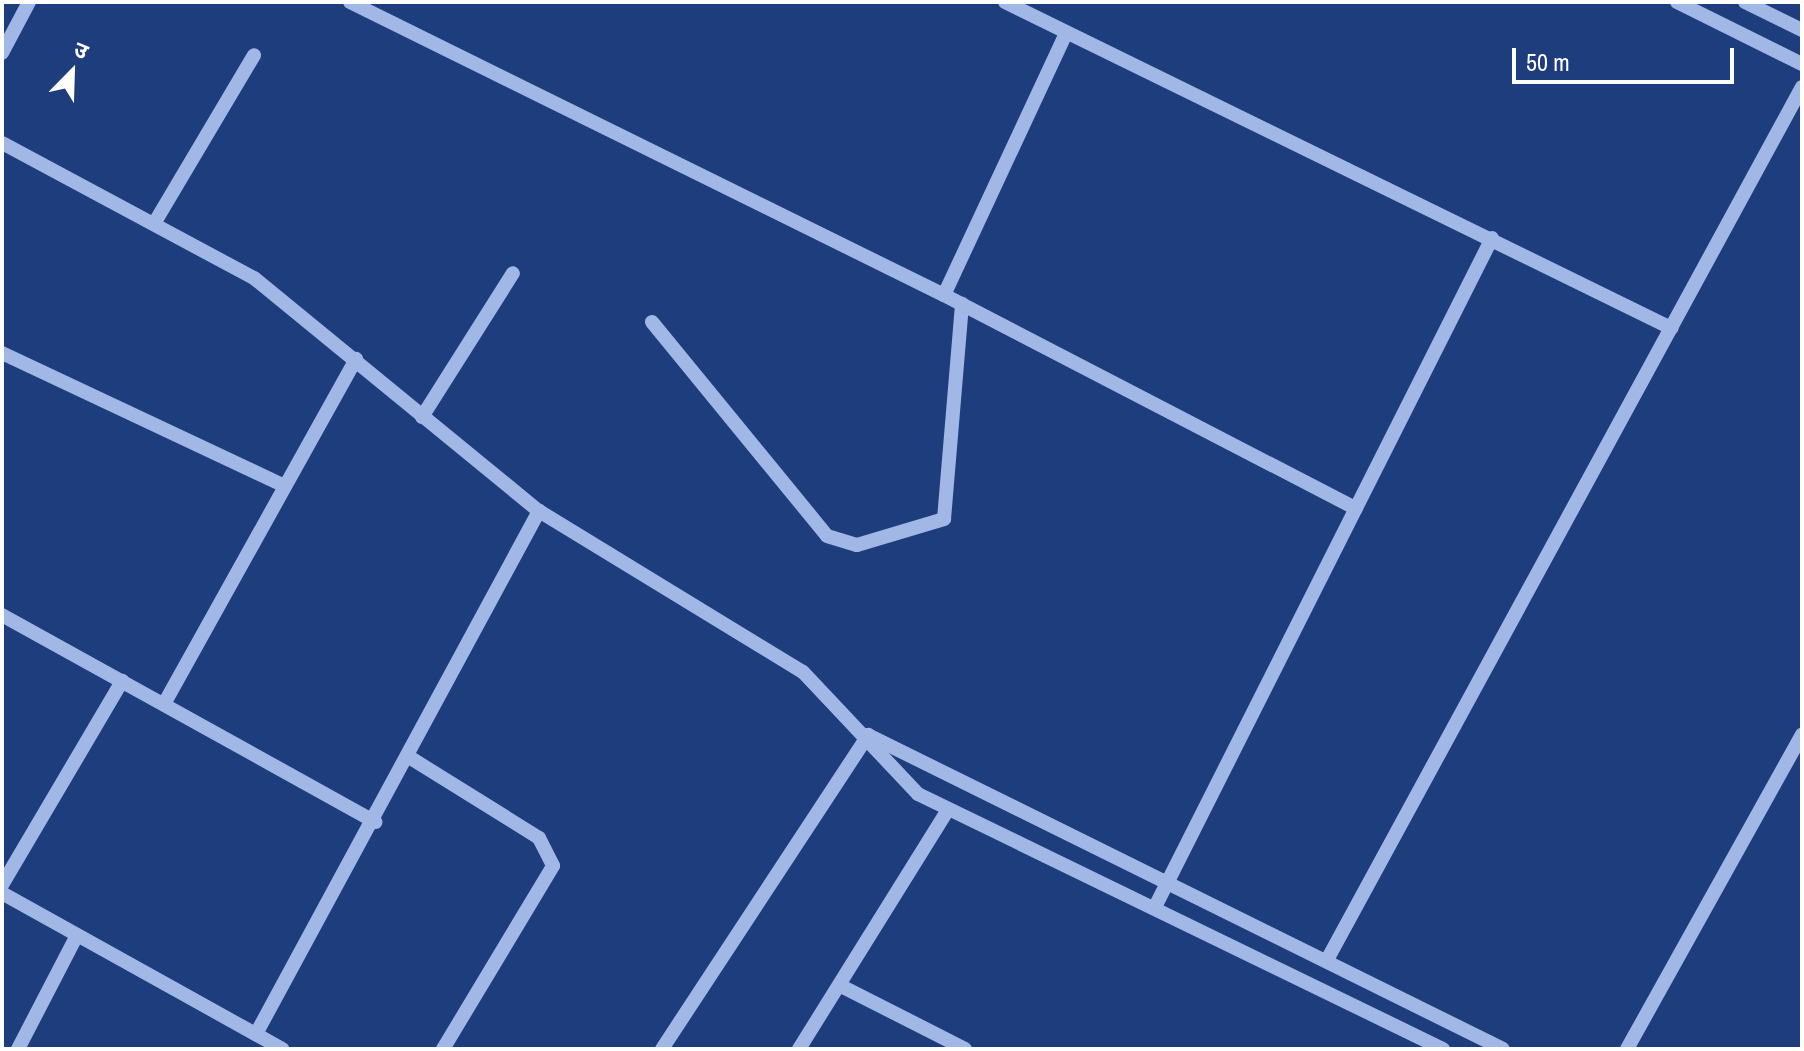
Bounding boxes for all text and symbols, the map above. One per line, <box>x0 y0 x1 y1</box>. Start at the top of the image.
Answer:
north arrow <box>32 32 112 112</box>
scale bar <box>1516 32 1738 82</box>
text: उ <box>70 34 93 66</box>
text: 50 m <box>1526 46 1570 78</box>

